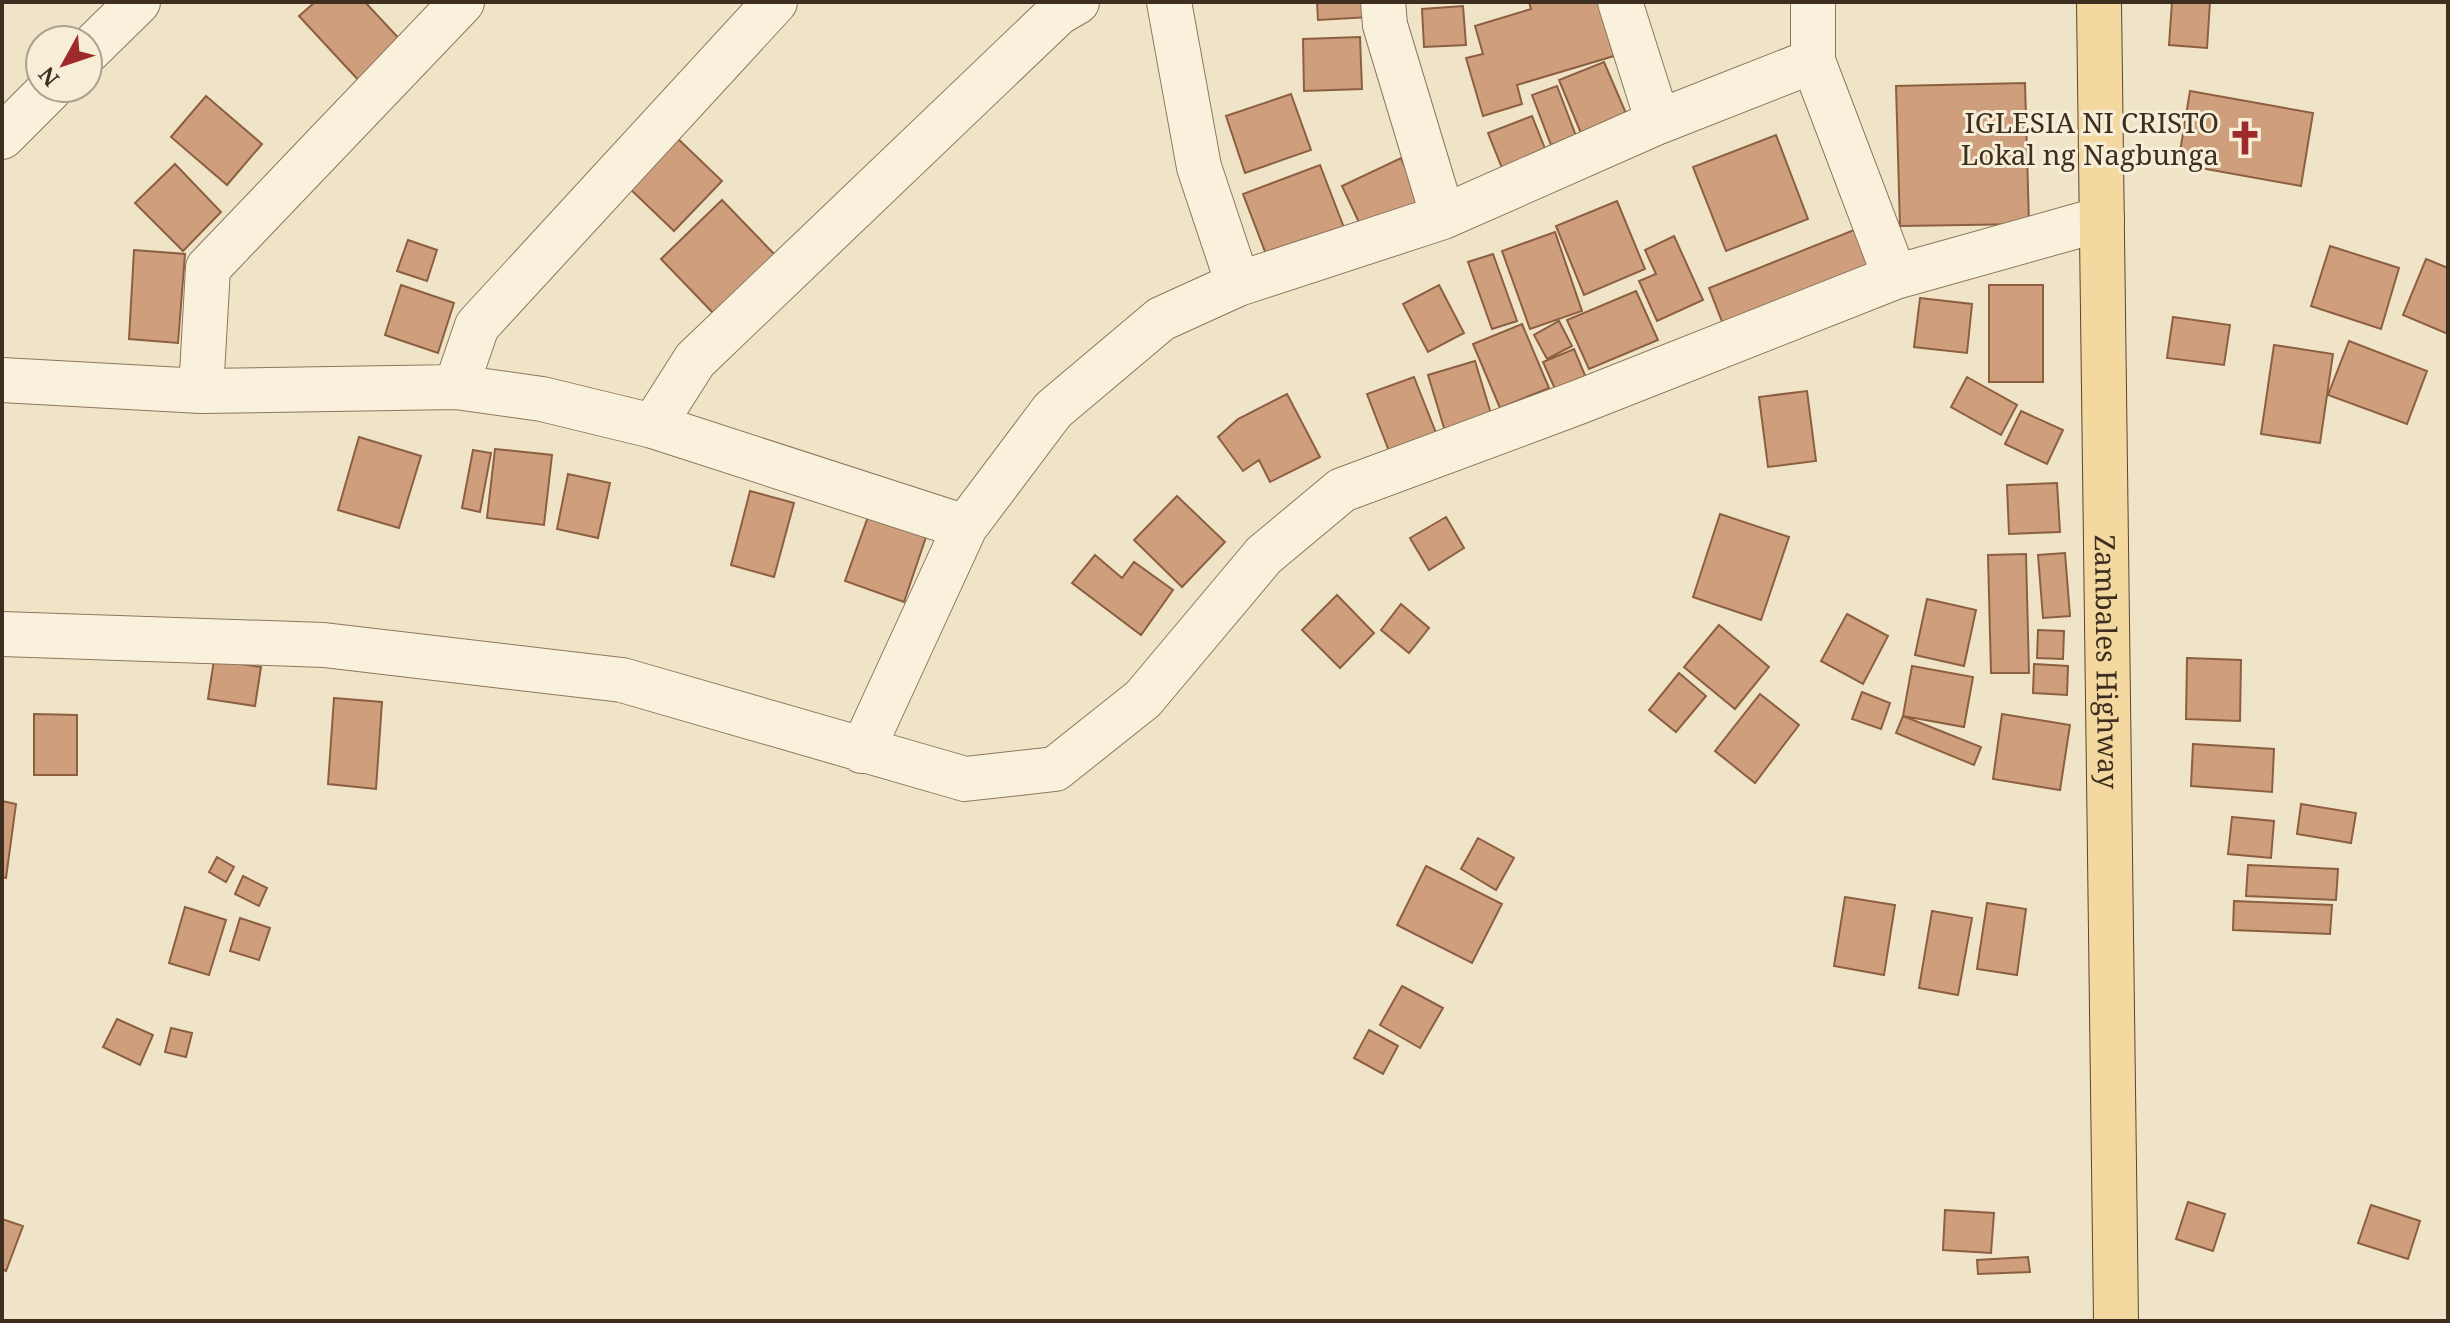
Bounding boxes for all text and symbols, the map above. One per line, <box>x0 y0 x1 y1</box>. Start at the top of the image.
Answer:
north arrow <box>24 24 104 104</box>
text: N <box>31 61 65 94</box>
place label: IGLESIA NI CRISTO Lokal ng Nagbunga <box>1961 103 2219 173</box>
church icon: IGLESIA NI CRISTO Lokal ng Nagbunga <box>2226 119 2264 157</box>
street label: Zambales Highway <box>2087 534 2128 790</box>

